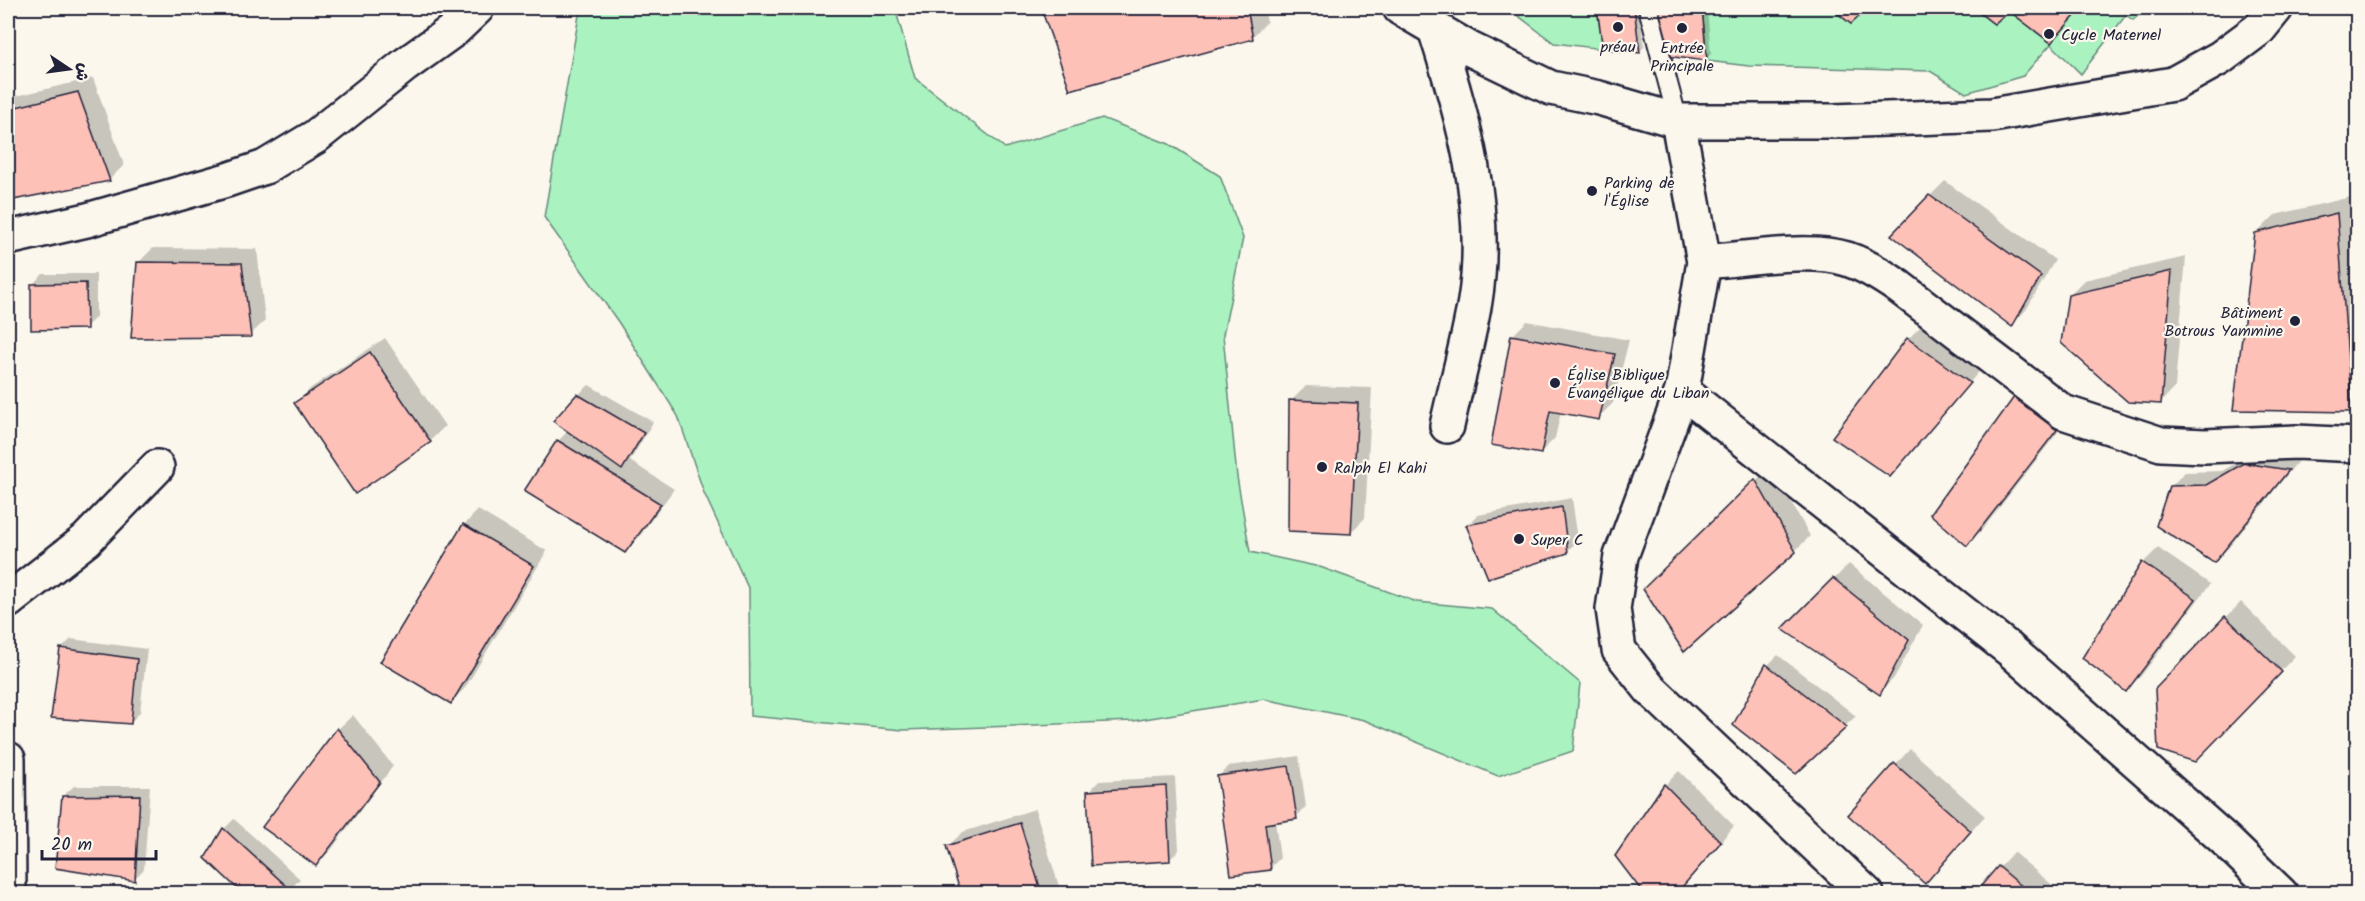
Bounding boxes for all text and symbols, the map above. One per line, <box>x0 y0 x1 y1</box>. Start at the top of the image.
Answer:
marker: préau <box>1611 20 1625 34</box>
marker: Entrée Principale <box>1675 21 1689 35</box>
place label: Cycle Maternel <box>2061 23 2161 48</box>
marker: Cycle Maternel <box>2042 27 2056 41</box>
place label: préau <box>1599 35 1636 60</box>
place label: Entrée Principale <box>1650 36 1714 79</box>
north arrow <box>39 39 99 99</box>
text: ش <box>68 61 96 83</box>
place label: Parking de l'Église <box>1604 171 1675 214</box>
marker: Parking de l'Église <box>1585 184 1599 198</box>
place label: Bâtiment Botrous Yammine <box>2164 301 2284 344</box>
marker: Bâtiment Botrous Yammine <box>2288 314 2302 328</box>
place label: Église Biblique Évangélique du Liban <box>1567 363 1709 406</box>
marker: Église Biblique Évangélique du Liban <box>1548 376 1562 390</box>
place label: Ralph El Kahi <box>1334 456 1428 481</box>
marker: Ralph El Kahi <box>1315 460 1329 474</box>
place label: Super C <box>1531 528 1583 553</box>
marker: Super C <box>1512 532 1526 546</box>
scale bar <box>42 823 156 861</box>
text: 20 m <box>51 831 92 860</box>

